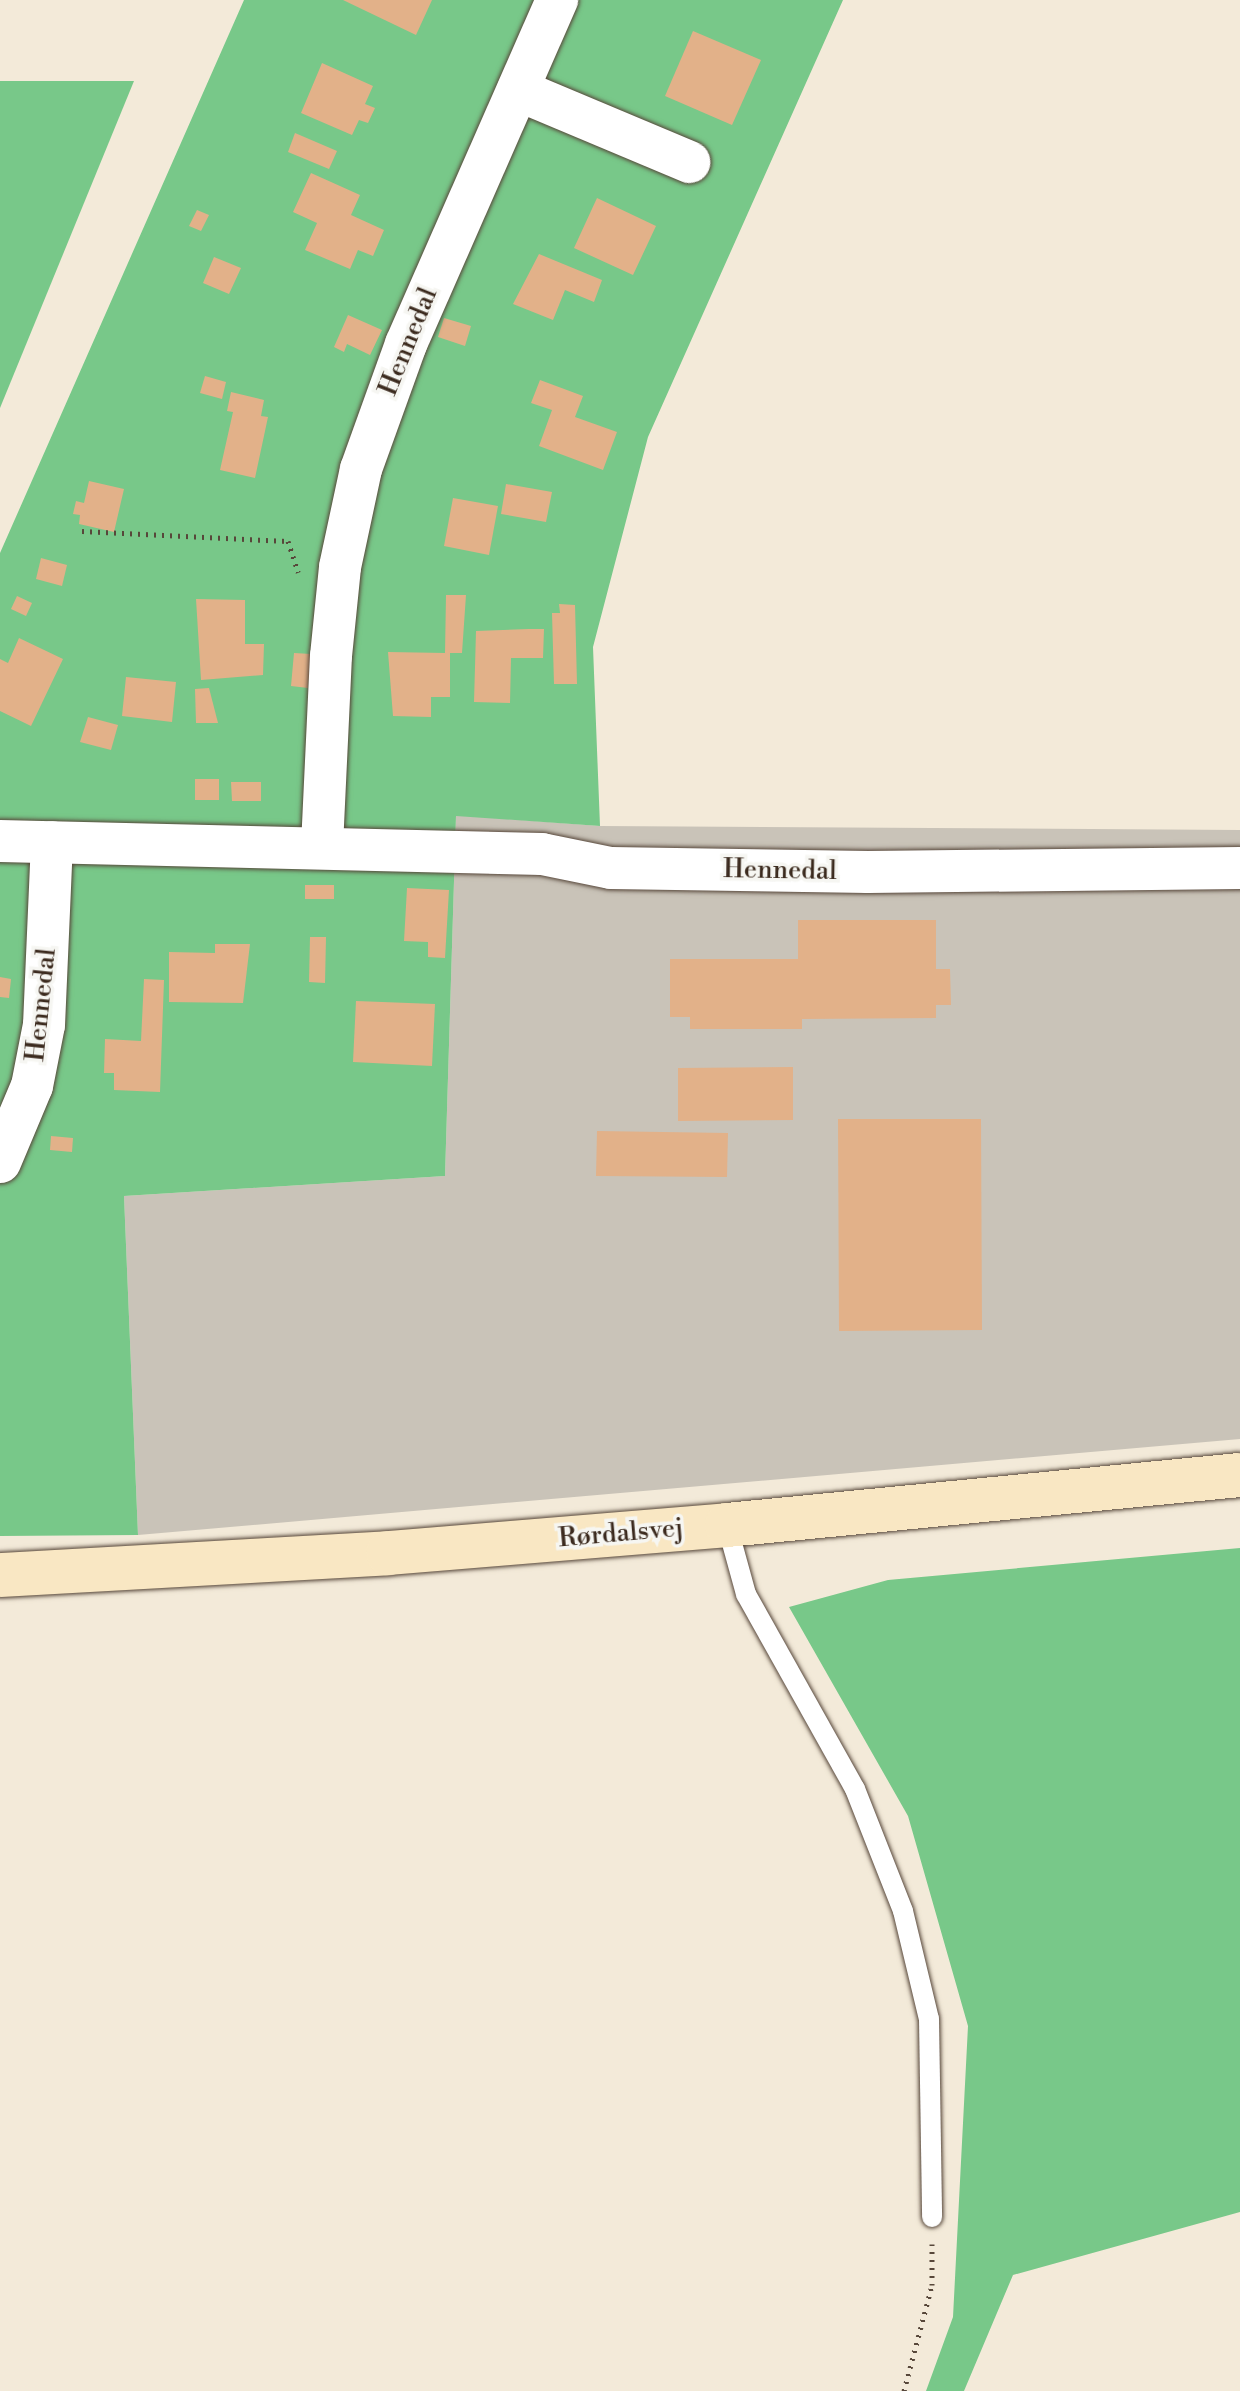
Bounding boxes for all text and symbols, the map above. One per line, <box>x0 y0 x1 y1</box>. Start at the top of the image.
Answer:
street label: Hennedal <box>373 283 445 401</box>
street label: Hennedal <box>723 854 837 888</box>
street label: Hennedal <box>21 947 63 1063</box>
street label: Rørdalsvej <box>557 1513 685 1555</box>

